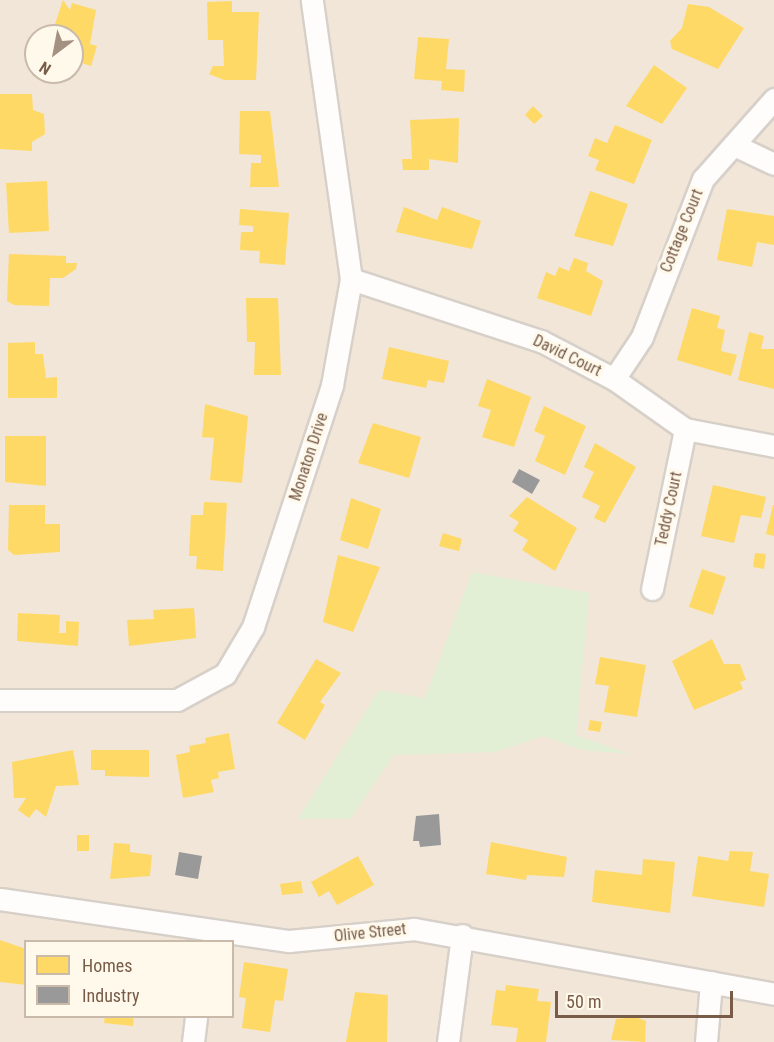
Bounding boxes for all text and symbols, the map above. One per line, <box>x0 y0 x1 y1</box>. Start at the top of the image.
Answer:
north arrow <box>24 24 84 84</box>
text: N <box>36 57 54 79</box>
street label: Cottage Court <box>657 187 707 275</box>
street label: David Court <box>530 331 604 381</box>
street label: Monaton Drive <box>286 411 332 503</box>
street label: Teddy Court <box>652 470 686 548</box>
street label: Olive Street <box>333 920 407 946</box>
legend <box>24 940 234 1018</box>
text: Homes <box>82 955 132 976</box>
scale bar <box>558 979 736 1017</box>
text: Industry <box>82 985 140 1006</box>
text: 50 m <box>566 991 601 1012</box>

